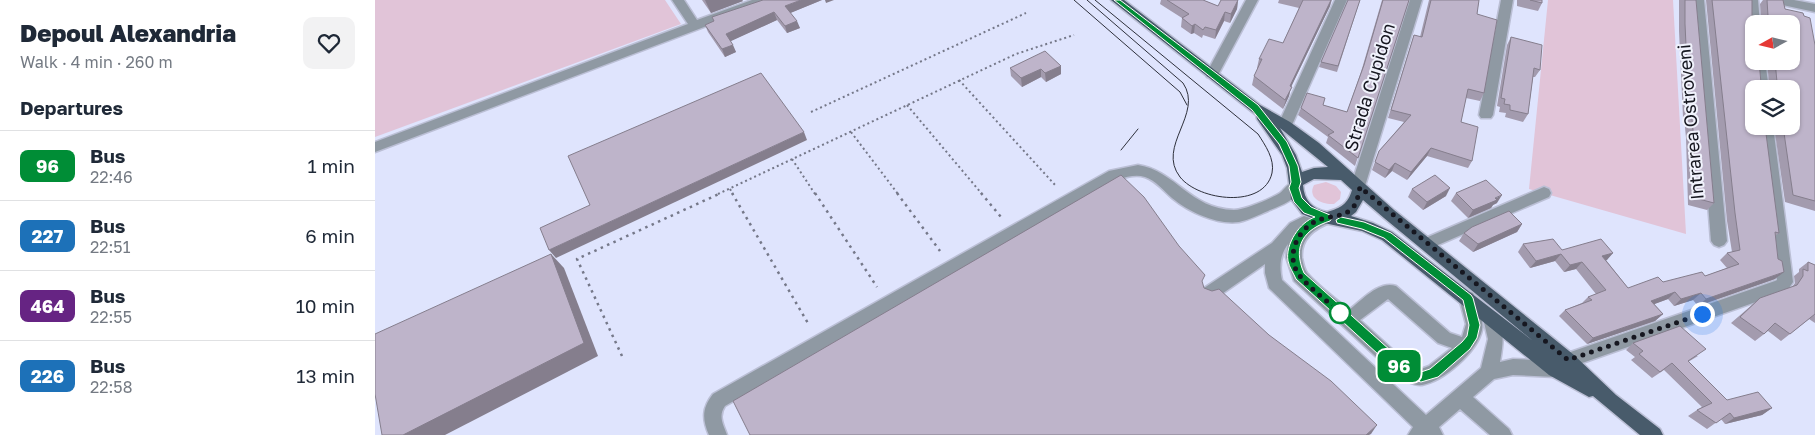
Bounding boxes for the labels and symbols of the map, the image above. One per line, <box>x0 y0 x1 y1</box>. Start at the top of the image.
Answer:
north arrow <box>1745 15 1800 70</box>
street label: Strada Cupidon <box>1339 20 1399 154</box>
street label: Intrarea Ostroveni <box>1672 43 1708 201</box>
unlabelled marker <box>1329 302 1351 324</box>
your location <box>1690 302 1715 327</box>
line badge: 96 <box>1377 350 1421 382</box>

